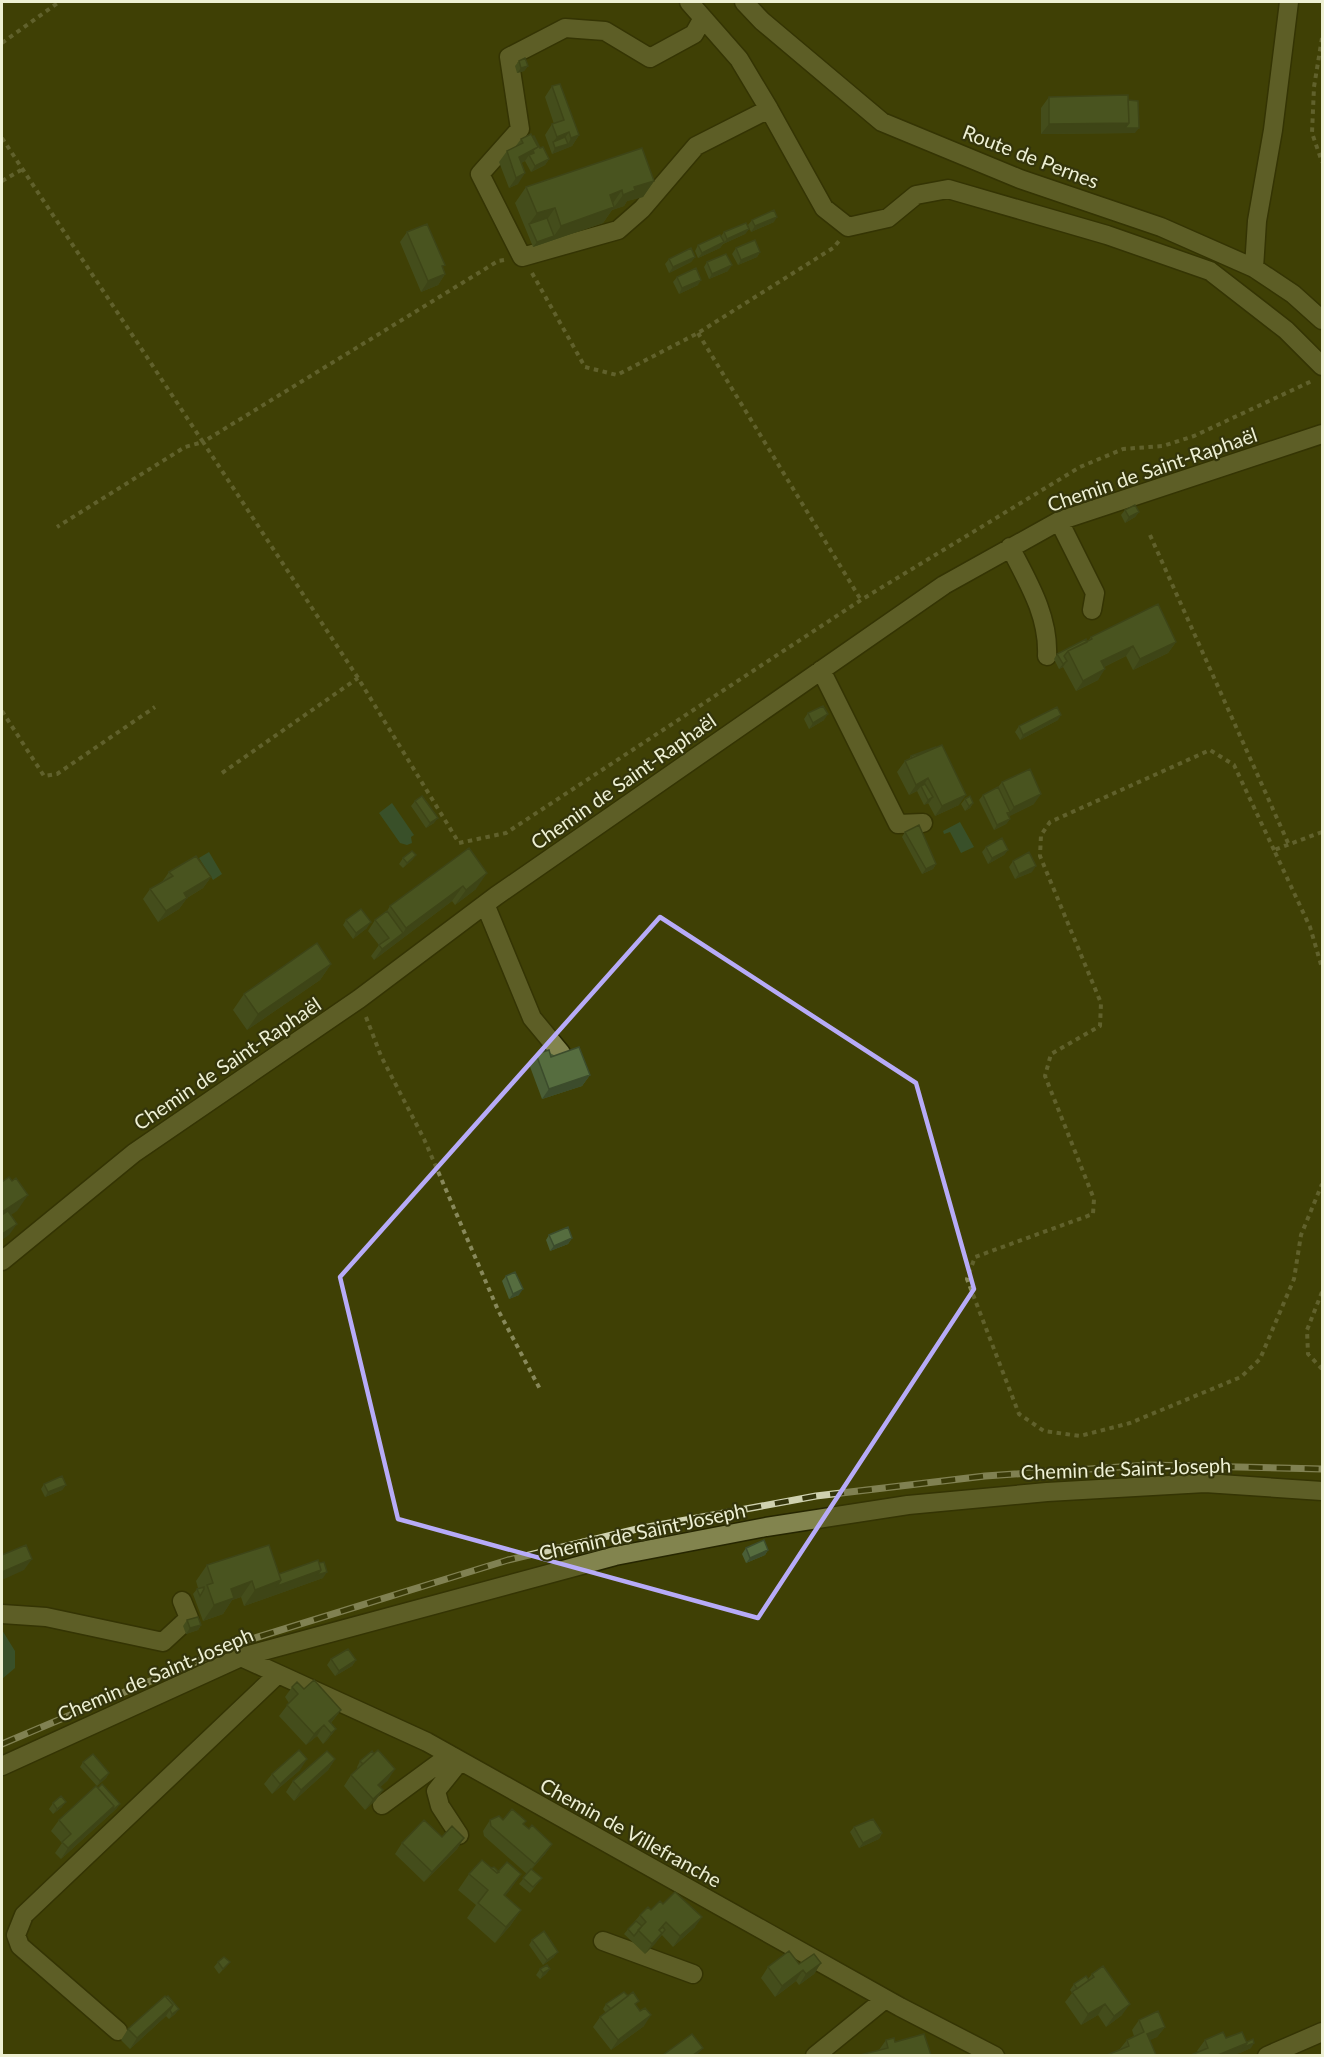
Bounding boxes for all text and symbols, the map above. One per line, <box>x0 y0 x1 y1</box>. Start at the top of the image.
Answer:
street label: Route de Pernes <box>960 119 1102 193</box>
street label: Chemin de Saint-Raphaël <box>1044 422 1260 516</box>
street label: Chemin de Saint-Raphaël <box>526 708 720 854</box>
street label: Chemin de Saint-Raphaël <box>129 991 325 1135</box>
street label: Chemin de Saint-Joseph <box>1020 1452 1232 1484</box>
street label: Chemin de Saint-Joseph <box>537 1497 747 1565</box>
street label: Chemin de Saint-Joseph <box>53 1622 257 1726</box>
street label: Chemin de Villefranche <box>536 1772 726 1892</box>

